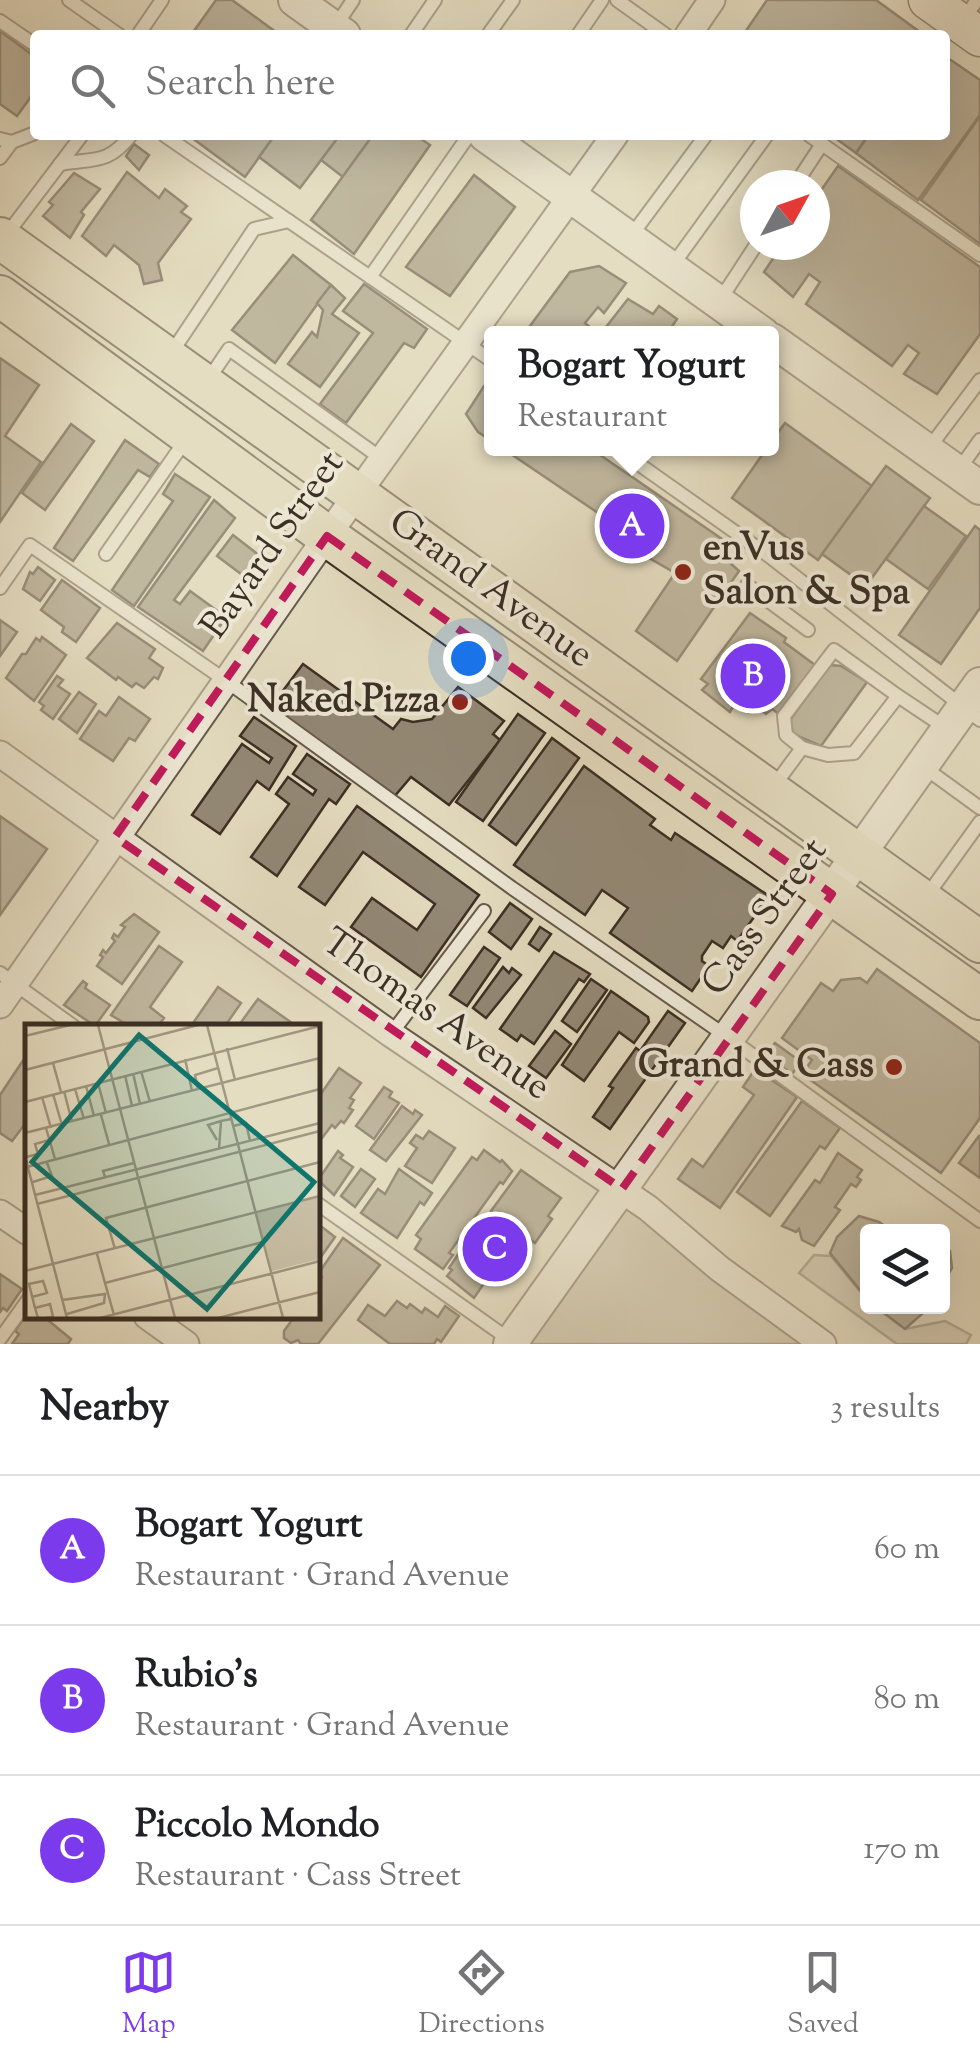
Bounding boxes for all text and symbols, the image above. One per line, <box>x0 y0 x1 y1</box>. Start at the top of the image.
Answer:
search box <box>30 30 950 140</box>
icon: search <box>65 58 120 113</box>
text: Search here <box>145 58 336 112</box>
north arrow <box>740 170 830 260</box>
popup <box>484 326 779 456</box>
text: Bogart Yogurt <box>518 341 745 395</box>
text: Restaurant <box>518 395 667 441</box>
street label: Bayard Street <box>189 441 359 651</box>
pin: A <box>600 488 664 564</box>
street label: Grand Avenue <box>376 497 604 683</box>
place label: enVus Salon & Spa <box>703 523 911 621</box>
marker: enVus Salon & Spa <box>672 561 694 583</box>
your location <box>443 633 494 684</box>
pin: B <box>720 638 786 714</box>
place label: Naked Pizza <box>247 675 440 729</box>
marker: Naked Pizza <box>449 691 471 713</box>
street label: Cass Street <box>690 828 842 1008</box>
street label: Thomas Avenue <box>310 917 560 1115</box>
inset map <box>25 1024 320 1319</box>
place label: Grand & Cass <box>638 1040 874 1094</box>
marker: Grand & Cass <box>883 1056 905 1078</box>
pin: C <box>462 1212 528 1286</box>
map controls <box>860 1224 950 1314</box>
button: layers <box>860 1224 950 1314</box>
text: Nearby <box>40 1379 169 1439</box>
text: 3 results <box>830 1386 940 1432</box>
text: Bogart Yogurt <box>135 1500 362 1554</box>
text: A <box>60 1527 85 1573</box>
text: 60 m <box>874 1527 940 1573</box>
text: Restaurant · Grand Avenue <box>135 1554 510 1600</box>
text: Rubio's <box>135 1650 258 1704</box>
text: B <box>62 1677 83 1723</box>
text: 80 m <box>874 1677 940 1723</box>
text: Restaurant · Grand Avenue <box>135 1704 510 1750</box>
text: Piccolo Mondo <box>135 1800 380 1854</box>
text: C <box>60 1827 85 1873</box>
text: 170 m <box>863 1827 940 1873</box>
text: Restaurant · Cass Street <box>135 1854 461 1900</box>
tab: Map <box>121 1945 176 2045</box>
tab: Directions <box>418 1945 545 2045</box>
tab: Saved <box>787 1945 859 2045</box>

